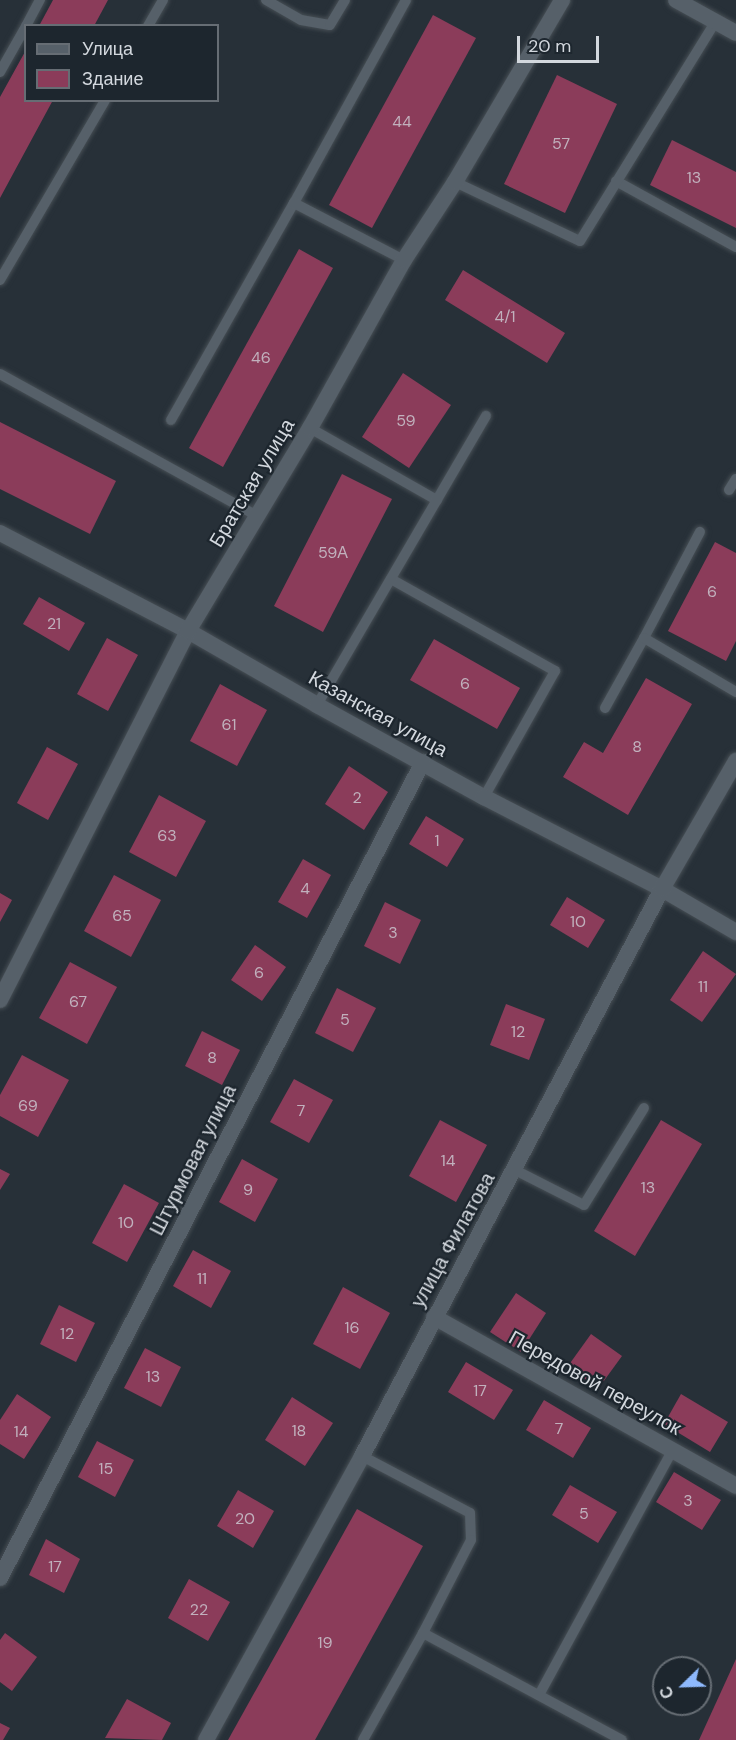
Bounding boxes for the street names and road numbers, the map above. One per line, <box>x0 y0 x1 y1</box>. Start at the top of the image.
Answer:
street label: Братская улица <box>204 415 300 551</box>
street label: Казанская улица <box>304 666 452 762</box>
street label: Штурмовая улица <box>145 1081 241 1239</box>
street label: улица Филатова <box>406 1168 500 1312</box>
street label: Передовой переулок <box>505 1326 685 1440</box>

